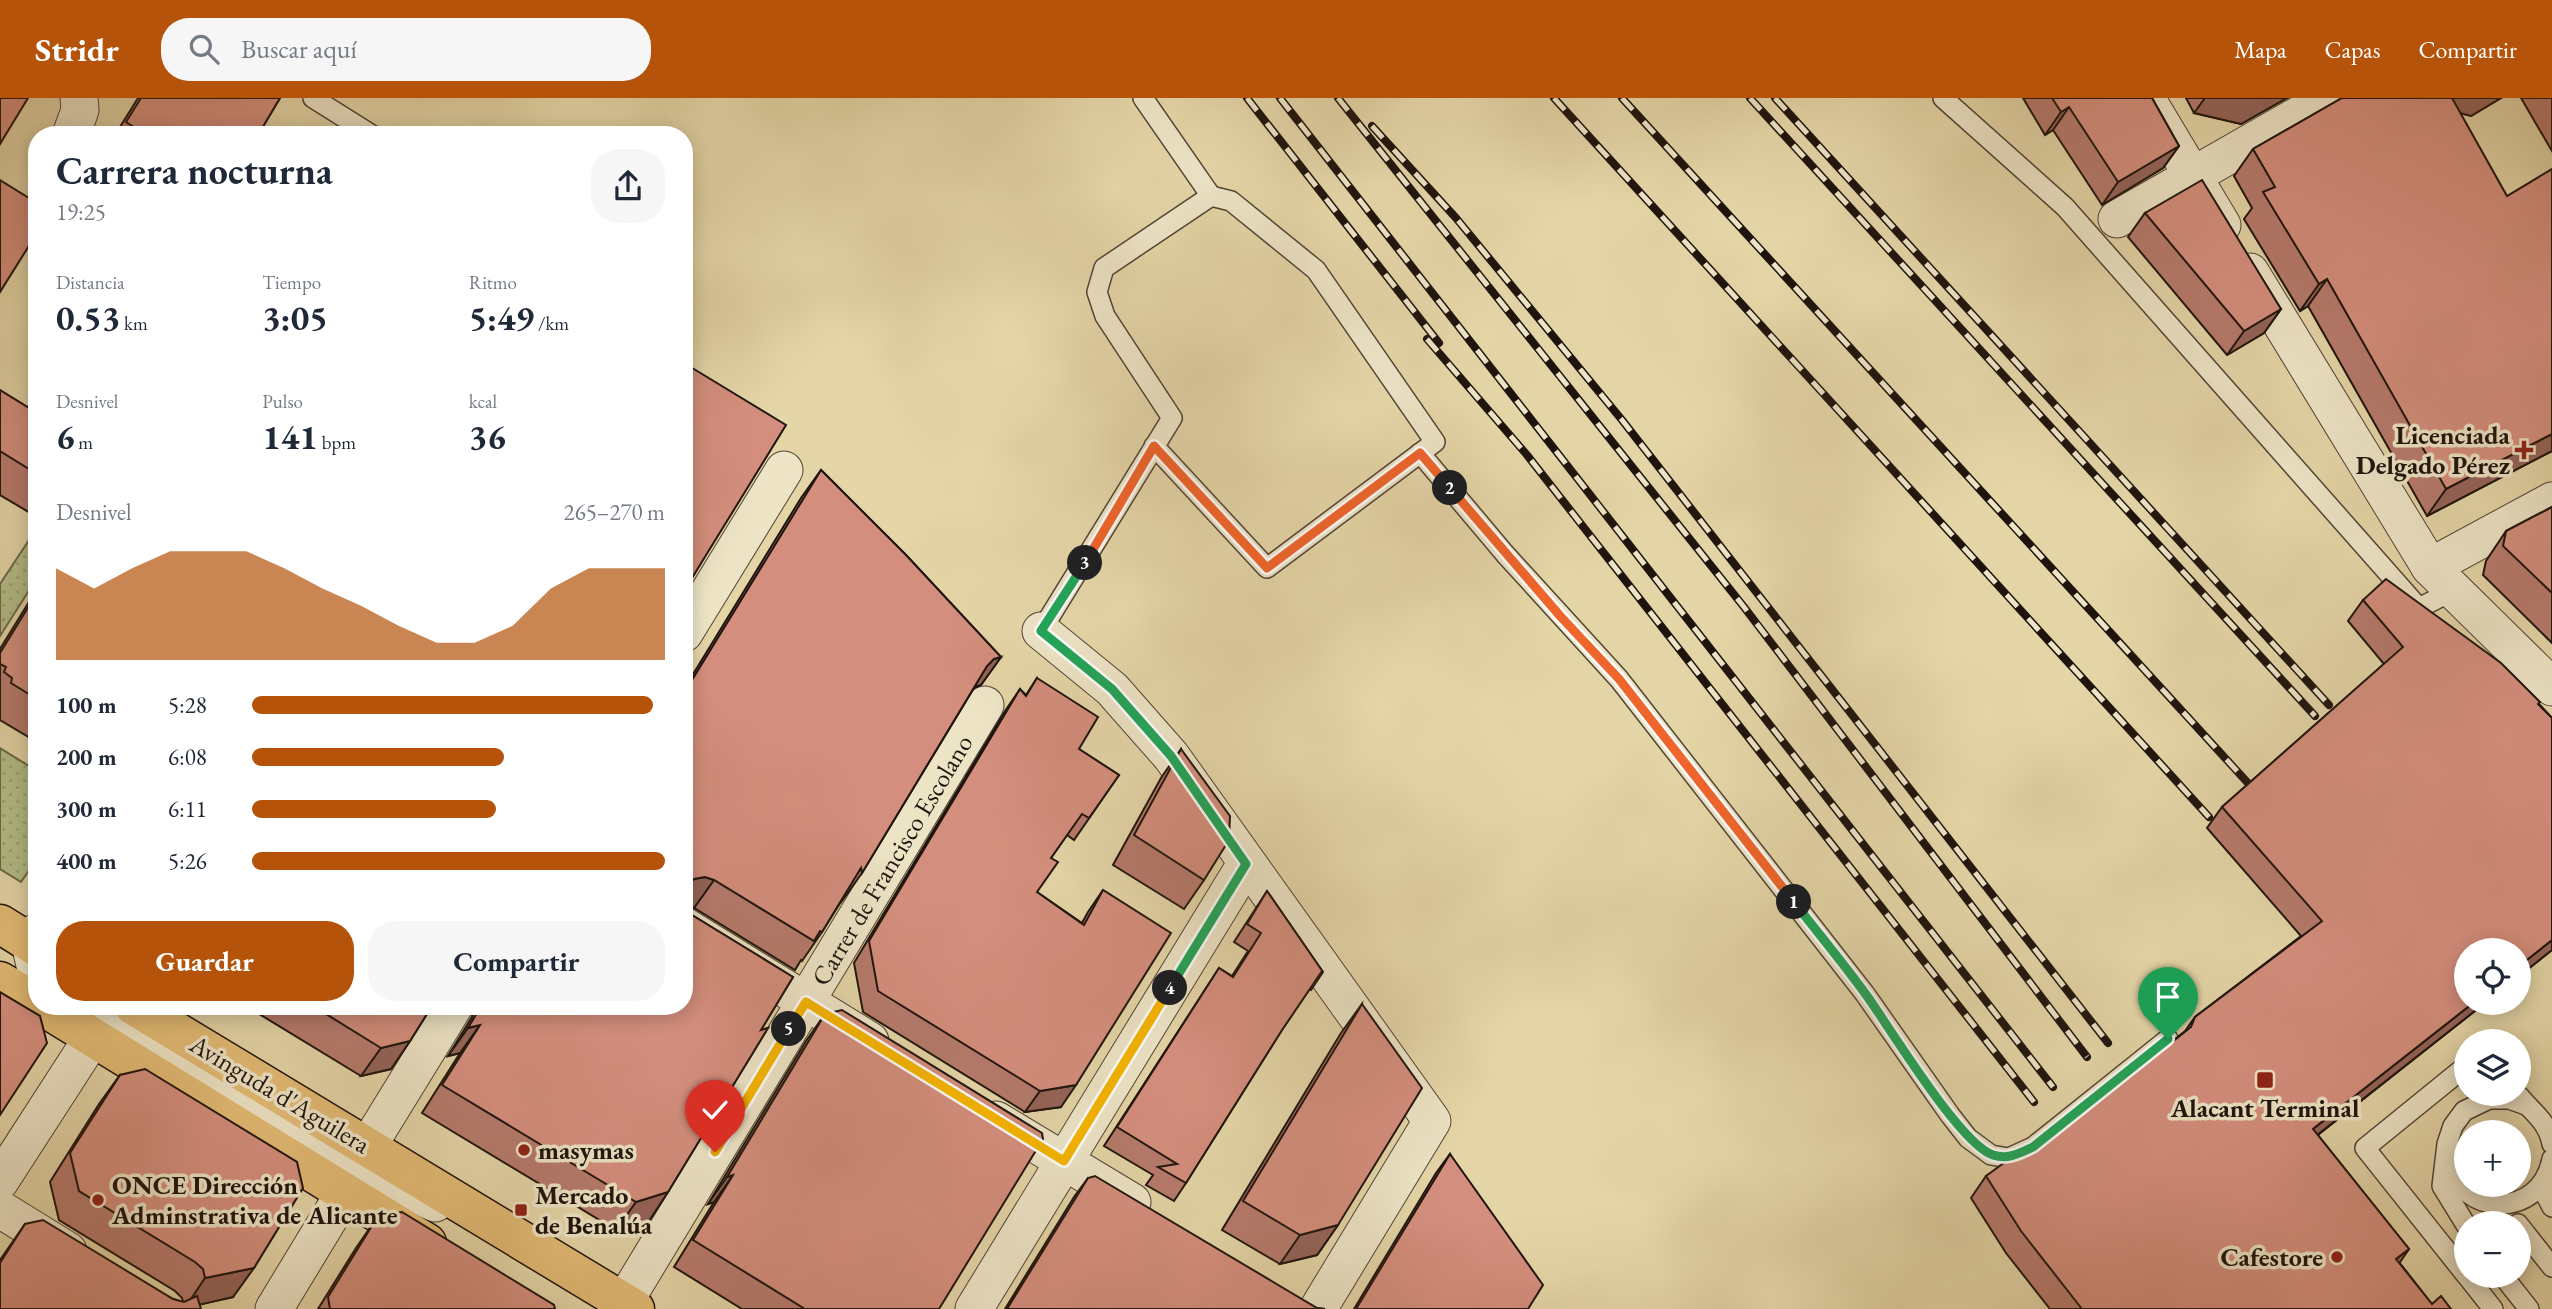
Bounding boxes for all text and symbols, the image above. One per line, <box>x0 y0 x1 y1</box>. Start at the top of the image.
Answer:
search box <box>161 18 651 81</box>
text: Stridr <box>35 28 119 71</box>
icon: search <box>185 30 223 68</box>
text: Buscar aquí <box>241 32 357 66</box>
text: Mapa <box>2234 34 2286 65</box>
text: Capas <box>2324 34 2380 65</box>
text: Compartir <box>2418 34 2517 65</box>
text: Carrera nocturna <box>56 146 333 195</box>
button: share <box>591 149 665 223</box>
text: 19:25 <box>56 197 106 227</box>
text: Distancia <box>56 270 125 295</box>
text: Tiempo <box>262 270 321 295</box>
text: Ritmo <box>469 270 517 295</box>
text: 0.53 <box>56 295 120 340</box>
text: 3:05 <box>262 295 328 340</box>
text: 5:49 <box>469 295 534 340</box>
text: km <box>120 311 148 336</box>
text: /km <box>534 311 569 336</box>
text: Desnivel <box>56 389 118 414</box>
text: Pulso <box>262 389 303 414</box>
text: kcal <box>469 389 497 414</box>
text: 6 <box>56 414 75 459</box>
text: 141 <box>262 414 318 459</box>
text: 36 <box>469 414 506 459</box>
place label: Licenciada Delgado Pérez <box>2356 418 2511 482</box>
text: m <box>75 430 93 455</box>
text: bpm <box>318 430 356 455</box>
marker: Licenciada Delgado Pérez <box>2516 442 2532 458</box>
pin: 2 <box>1432 470 1468 506</box>
text: 2 <box>1444 475 1455 500</box>
text: Desnivel <box>56 497 132 527</box>
text: 265–270 m <box>564 497 665 527</box>
pin: 3 <box>1068 546 1102 580</box>
text: 3 <box>1079 550 1090 575</box>
text: 100 m <box>56 690 117 720</box>
text: 5:28 <box>168 690 207 720</box>
street label: Carrer de Francisco Escolano <box>803 728 981 992</box>
text: 200 m <box>56 742 117 772</box>
text: 6:08 <box>168 742 207 772</box>
text: 300 m <box>56 794 117 824</box>
text: 6:11 <box>168 794 207 824</box>
text: 400 m <box>56 846 117 876</box>
text: 5:26 <box>168 846 207 876</box>
pin: 1 <box>1776 884 1812 920</box>
text: 1 <box>1788 889 1799 914</box>
button: Guardar <box>56 921 354 1001</box>
button: Compartir <box>368 921 665 1001</box>
map controls <box>2454 938 2531 1288</box>
button: locate <box>2454 938 2531 1015</box>
pin <box>2138 967 2198 1039</box>
pin: 4 <box>1152 970 1188 1006</box>
text: 4 <box>1164 975 1175 1000</box>
icon: arrive <box>2149 978 2187 1016</box>
pin: 5 <box>772 1012 806 1046</box>
text: 5 <box>783 1016 794 1041</box>
street label: Avinguda d'Aguilera <box>183 1026 377 1162</box>
button: layers <box>2454 1029 2531 1106</box>
marker: Alacant Terminal <box>2255 1070 2275 1090</box>
pin <box>685 1080 745 1152</box>
icon: check <box>696 1091 734 1129</box>
place label: Alacant Terminal <box>2170 1091 2359 1125</box>
button: + <box>2454 1120 2531 1197</box>
place label: masymas <box>538 1133 634 1167</box>
marker: masymas <box>516 1142 532 1158</box>
place label: ONCE Dirección Adminstrativa de Alicante <box>111 1168 398 1232</box>
place label: Mercado de Benalúa <box>535 1178 653 1242</box>
marker: ONCE Dirección Adminstrativa de Alicante <box>90 1192 106 1208</box>
marker: Mercado de Benalúa <box>513 1202 529 1218</box>
button: − <box>2454 1211 2531 1288</box>
place label: Cafestore <box>2220 1240 2323 1274</box>
marker: Cafestore <box>2329 1249 2345 1265</box>

